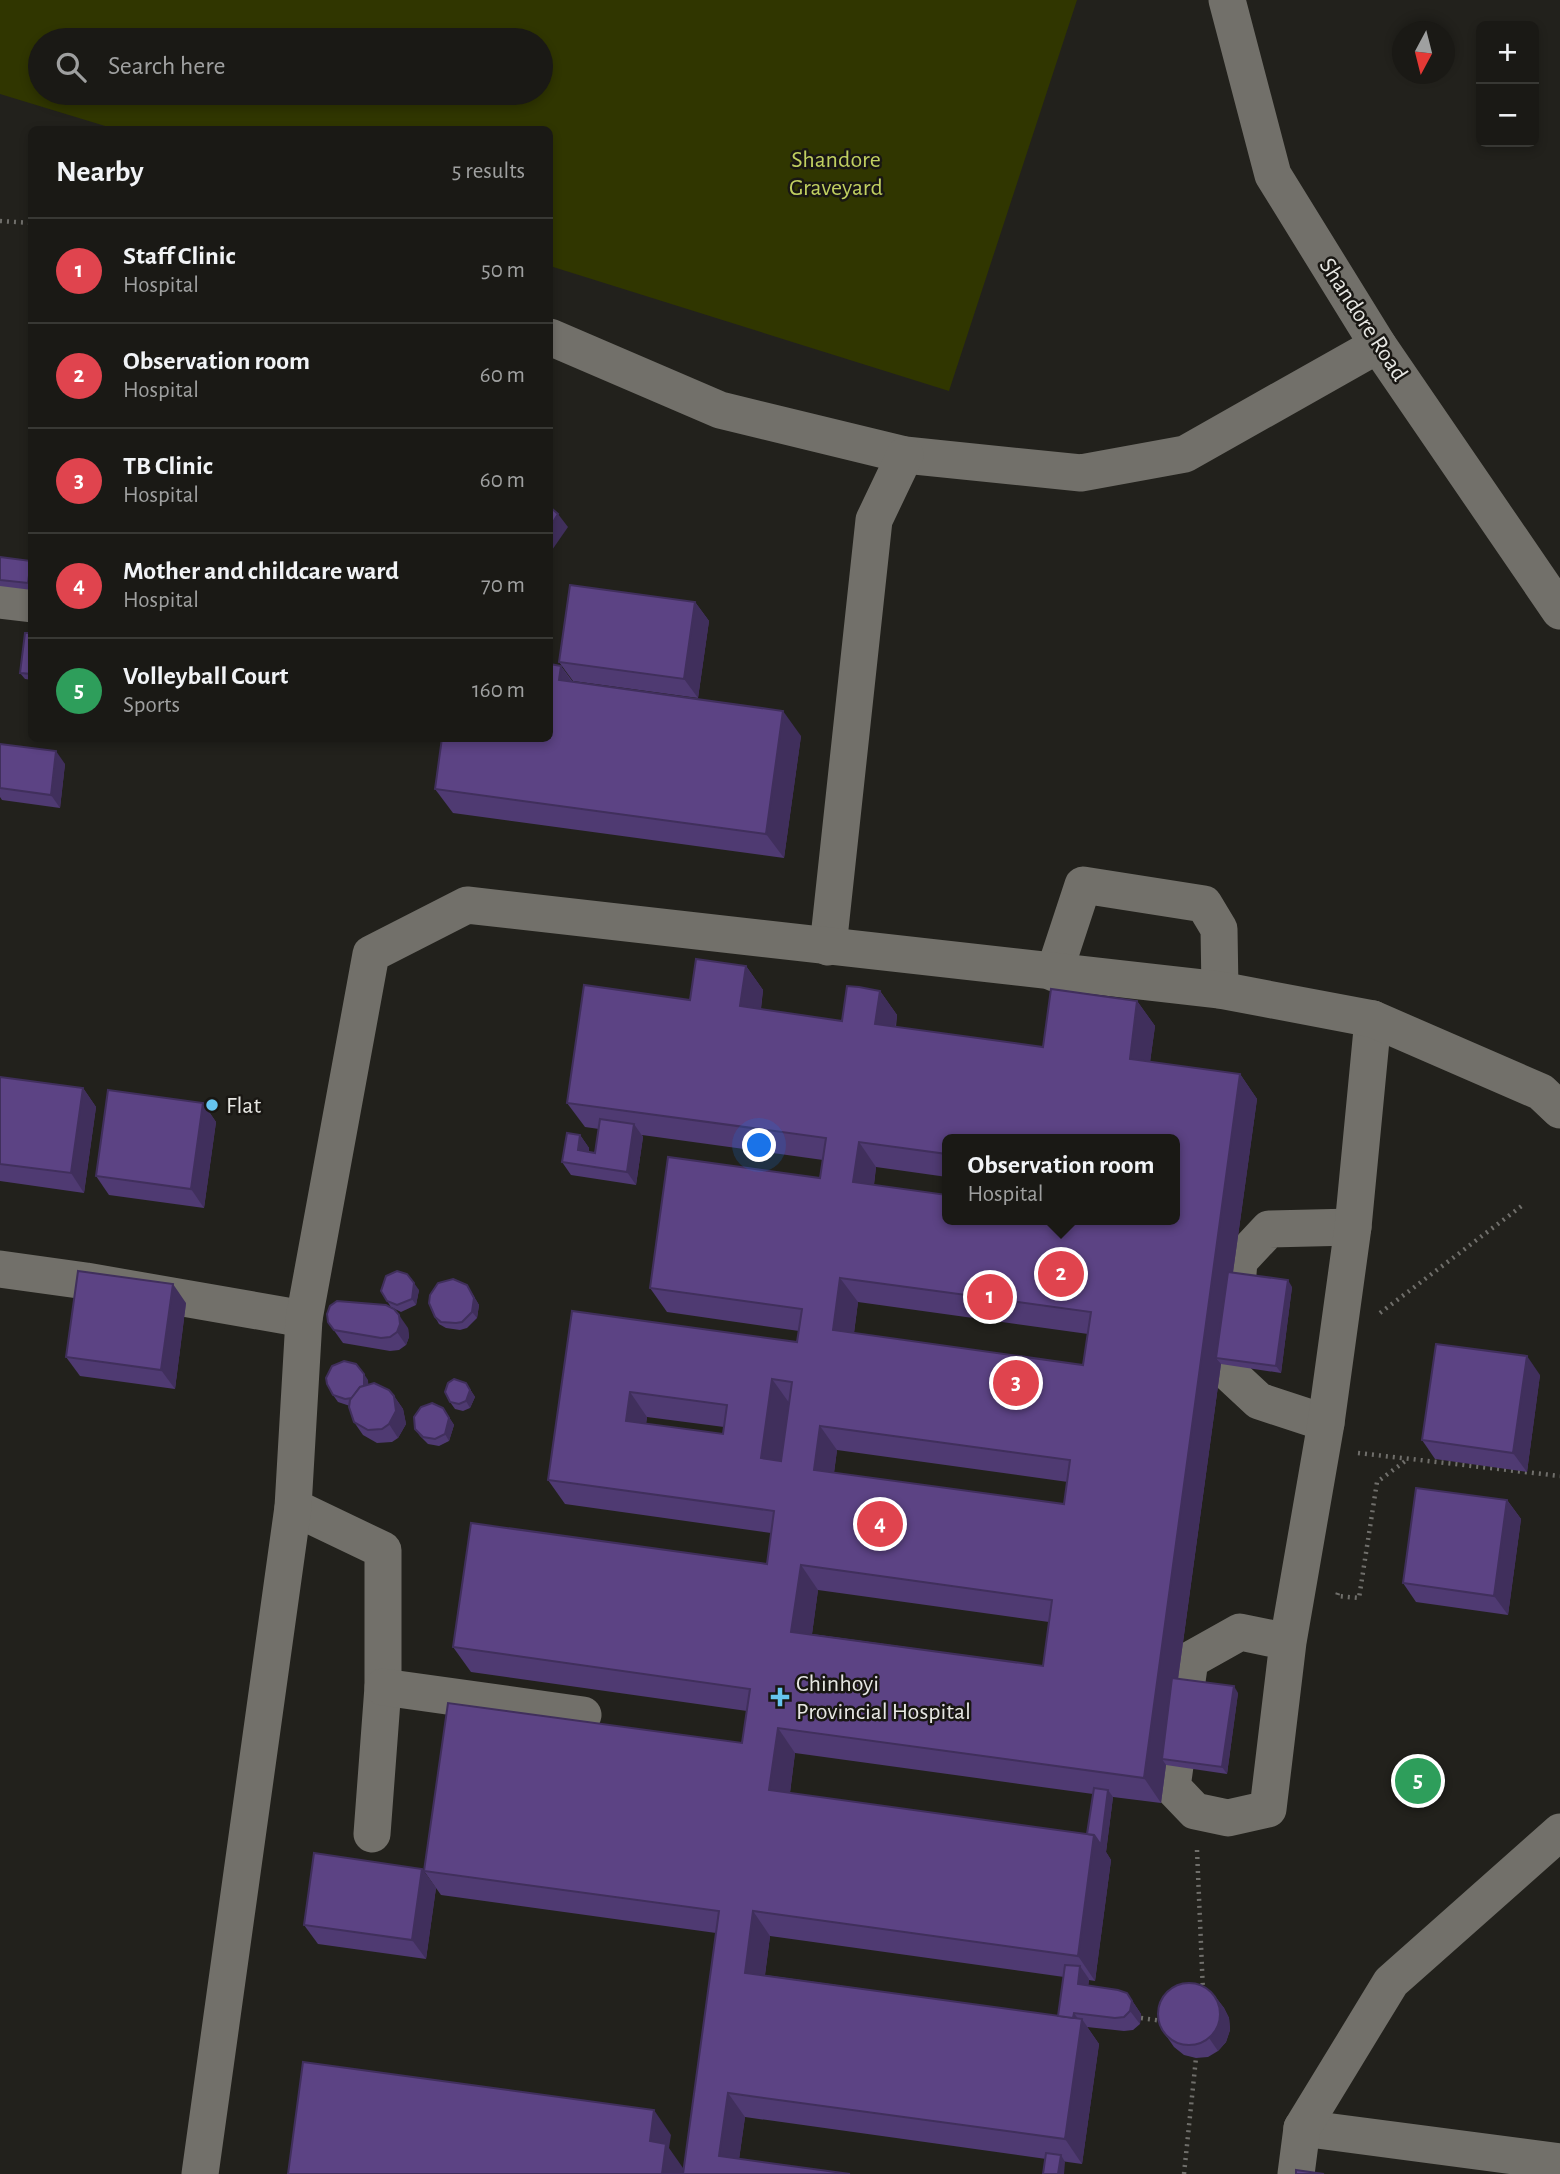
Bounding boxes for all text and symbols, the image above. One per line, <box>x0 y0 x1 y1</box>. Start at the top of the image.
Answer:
north arrow <box>1392 21 1455 84</box>
map controls <box>1476 21 1539 147</box>
button: + <box>1476 21 1539 84</box>
search box <box>28 28 553 105</box>
icon: search <box>52 48 90 86</box>
text: Search here <box>108 53 226 79</box>
button: − <box>1476 84 1539 147</box>
park label: Shandore Graveyard <box>789 148 883 200</box>
text: Nearby <box>56 157 144 187</box>
text: 5 results <box>452 160 525 183</box>
text: Staff Clinic <box>123 243 236 269</box>
street label: Shandore Road <box>1315 254 1412 385</box>
text: 1 <box>75 259 83 282</box>
text: 50 m <box>481 259 525 282</box>
text: Hospital <box>123 274 199 297</box>
text: Observation room <box>123 348 310 374</box>
text: 2 <box>74 364 84 387</box>
text: 60 m <box>480 364 525 387</box>
text: Hospital <box>123 379 199 402</box>
text: TB Clinic <box>123 453 213 479</box>
text: 3 <box>74 469 84 492</box>
text: 60 m <box>480 469 525 492</box>
text: Hospital <box>123 484 199 507</box>
text: Mother and childcare ward <box>123 558 399 584</box>
text: 4 <box>73 574 85 597</box>
text: 70 m <box>481 574 525 597</box>
text: Hospital <box>123 589 199 612</box>
text: Volleyball Court <box>123 663 288 689</box>
text: 5 <box>74 679 84 702</box>
text: 160 m <box>472 679 525 702</box>
text: Sports <box>123 694 180 717</box>
place label: Flat <box>226 1094 261 1118</box>
marker: Flat <box>204 1097 220 1113</box>
your location <box>742 1128 776 1162</box>
popup <box>942 1134 1180 1225</box>
text: Observation room <box>967 1152 1155 1178</box>
text: Hospital <box>967 1183 1043 1206</box>
pin: 2 <box>1038 1248 1084 1300</box>
pin: 1 <box>967 1271 1013 1323</box>
pin: 3 <box>993 1357 1039 1409</box>
pin: 4 <box>857 1498 903 1550</box>
place label: Chinhoyi Provincial Hospital <box>796 1672 971 1724</box>
marker: Chinhoyi Provincial Hospital <box>770 1687 790 1707</box>
pin: 5 <box>1395 1755 1441 1807</box>

